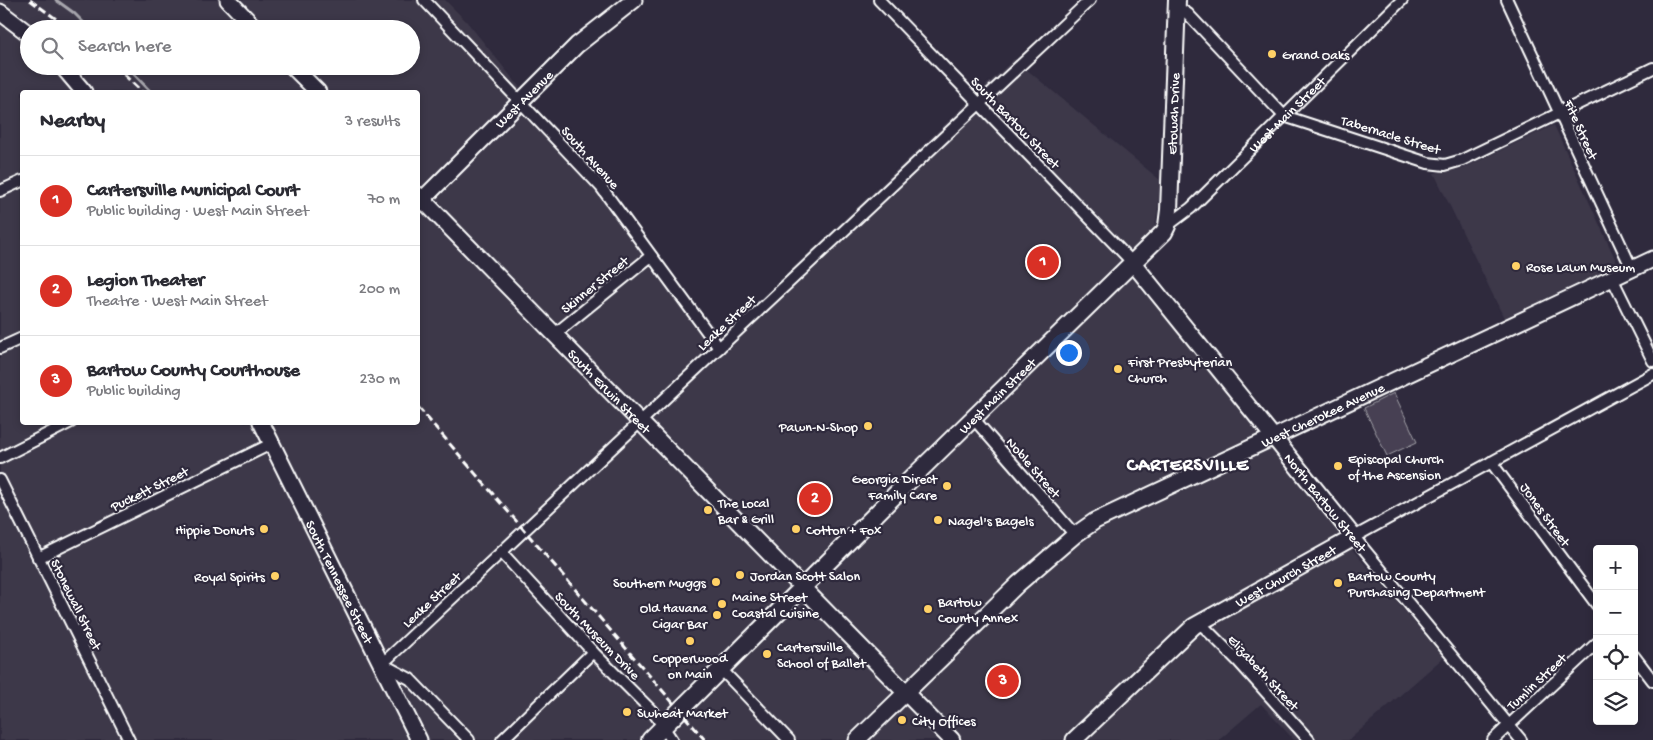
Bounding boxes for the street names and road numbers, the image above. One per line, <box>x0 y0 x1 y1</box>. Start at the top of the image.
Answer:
street label: West Avenue <box>492 67 558 133</box>
street label: Etowah Drive <box>1165 72 1185 155</box>
street label: West Main Street <box>1246 73 1331 157</box>
street label: South Bartow Street <box>966 74 1063 174</box>
street label: Fite Street <box>1559 97 1601 164</box>
street label: Tabernacle Street <box>1338 113 1443 160</box>
street label: South Avenue <box>556 124 622 194</box>
street label: Skinner Street <box>558 253 634 318</box>
street label: Leake Street <box>695 291 762 355</box>
street label: South Erwin Street <box>563 347 654 439</box>
street label: West Main Street <box>956 355 1042 438</box>
street label: West Cherokee Avenue <box>1259 380 1389 453</box>
street label: Noble Street <box>1001 435 1064 503</box>
street label: North Bartow Street <box>1279 451 1370 557</box>
street label: Puckett Street <box>107 464 193 517</box>
street label: Jones Street <box>1515 480 1573 552</box>
street label: South Tennessee Street <box>300 518 376 648</box>
street label: West Church Street <box>1233 542 1341 612</box>
street label: Stonewall Street <box>45 557 105 654</box>
street label: Leake Street <box>400 568 467 632</box>
street label: South Museum Drive <box>550 589 643 685</box>
street label: Elizabeth Street <box>1223 632 1302 716</box>
street label: Tumlin Street <box>1504 650 1572 715</box>

